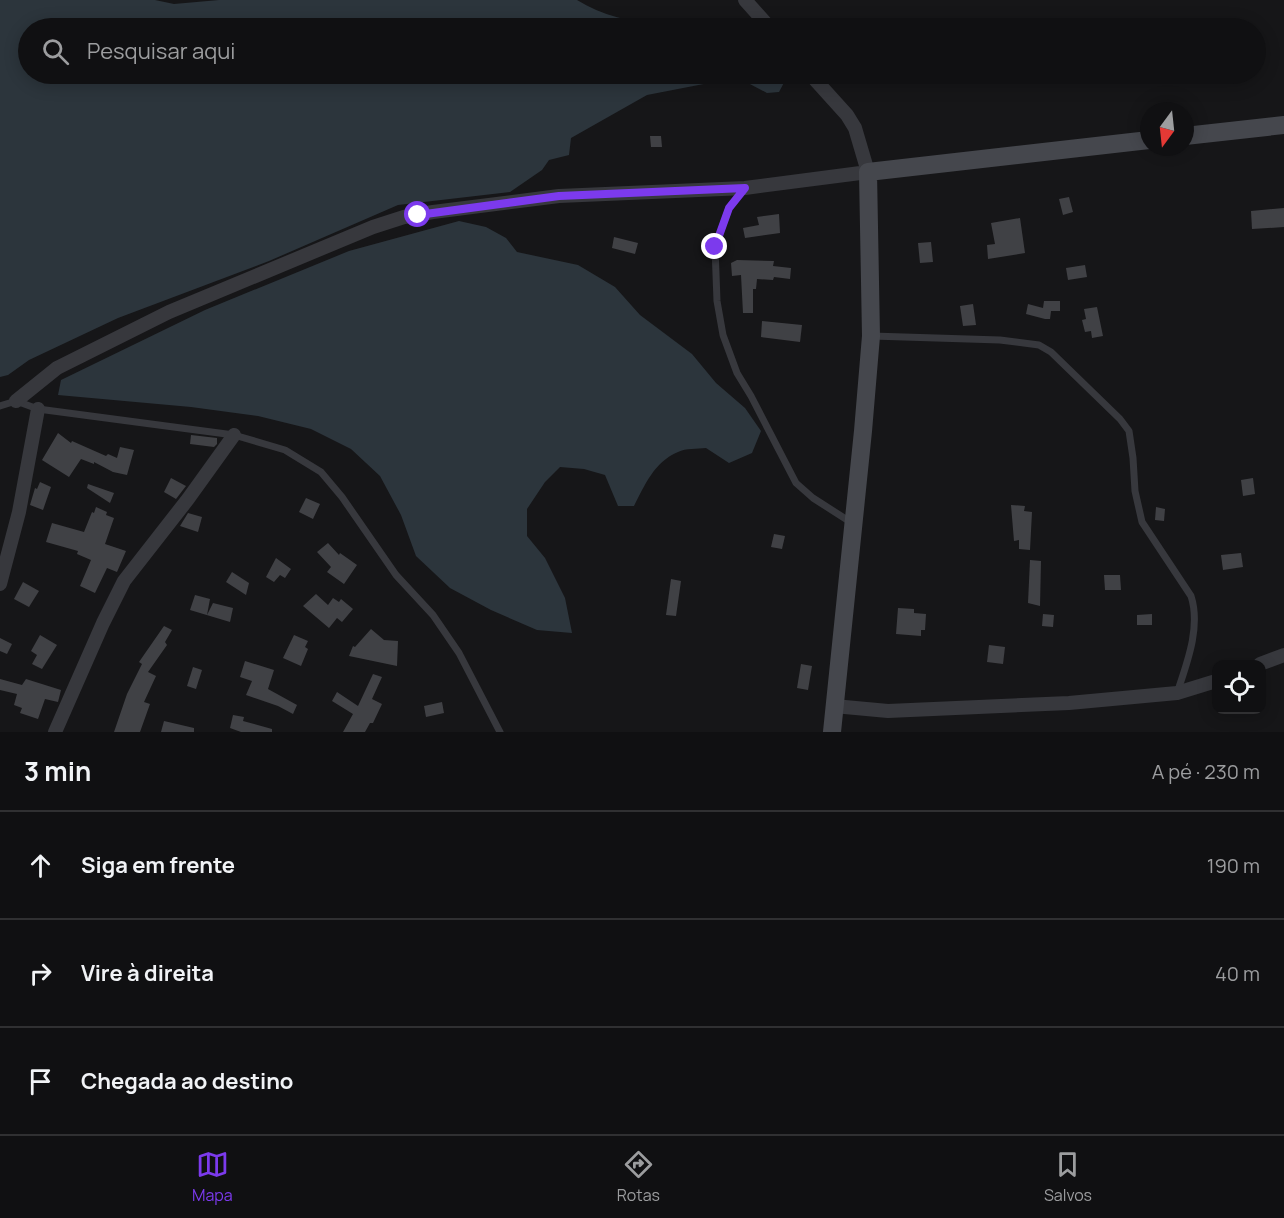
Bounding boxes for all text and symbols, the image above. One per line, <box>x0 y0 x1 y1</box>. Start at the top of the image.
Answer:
search box <box>18 18 1266 84</box>
icon: search <box>39 35 72 68</box>
text: Pesquisar aqui <box>87 36 235 66</box>
north arrow <box>1140 102 1194 156</box>
route start <box>404 201 430 227</box>
route end <box>701 233 727 259</box>
map controls <box>1212 660 1266 714</box>
button: locate <box>1212 660 1266 714</box>
text: 3 min <box>24 753 91 789</box>
text: A pé · 230 m <box>1152 758 1260 785</box>
icon: ahead <box>24 849 57 882</box>
text: Siga em frente <box>81 850 235 880</box>
text: 190 m <box>1207 852 1260 879</box>
icon: right <box>24 957 57 990</box>
text: Vire à direita <box>81 958 214 988</box>
text: 40 m <box>1215 960 1260 987</box>
icon: arrive <box>24 1065 57 1098</box>
text: Chegada ao destino <box>81 1066 293 1096</box>
tab: Mapa <box>192 1148 233 1206</box>
tab: Rotas <box>617 1148 660 1206</box>
tab: Salvos <box>1044 1148 1092 1206</box>

